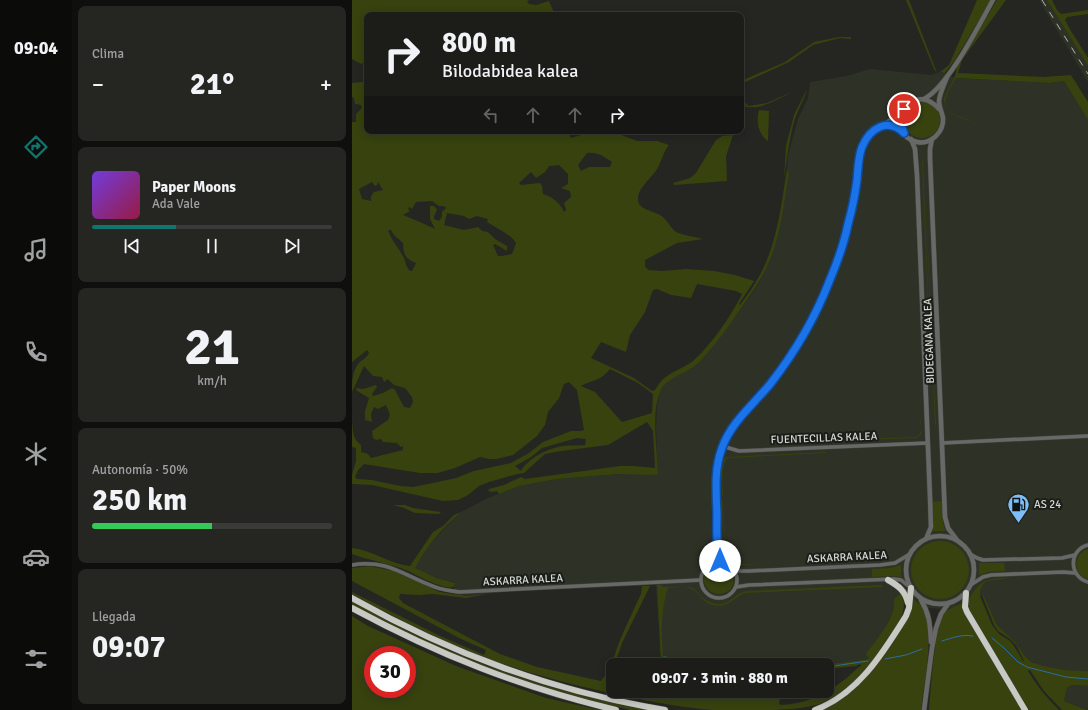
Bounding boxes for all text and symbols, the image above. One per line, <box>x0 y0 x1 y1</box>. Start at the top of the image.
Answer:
text: 800 m <box>442 26 516 60</box>
icon: right <box>376 28 428 80</box>
text: 09:04 <box>14 37 58 59</box>
text: Clima <box>92 46 124 62</box>
text: Bilodabidea kalea <box>442 60 578 82</box>
text: 21° <box>190 66 234 103</box>
text: − <box>92 71 104 98</box>
text: + <box>320 71 332 98</box>
pin <box>887 92 921 126</box>
icon: arrive <box>893 98 915 120</box>
icon: left <box>480 104 502 126</box>
icon: ahead <box>522 104 544 126</box>
icon: ahead <box>564 104 586 126</box>
icon: right <box>606 104 628 126</box>
icon: directions <box>22 133 50 161</box>
text: Paper Moons <box>152 178 236 196</box>
text: Ada Vale <box>152 196 200 212</box>
icon: previous <box>121 235 143 257</box>
icon: pause <box>201 235 223 257</box>
icon: next <box>281 235 303 257</box>
icon: music <box>22 236 50 264</box>
street label: BIDEGANA KALEA <box>921 298 937 384</box>
text: 21 <box>184 315 240 379</box>
icon: phone <box>22 338 50 366</box>
text: km/h <box>197 373 227 389</box>
street label: FUENTECILLAS KALEA <box>770 430 878 446</box>
icon: climate <box>22 440 50 468</box>
text: Autonomía · 50% <box>92 462 188 478</box>
text: 250 km <box>92 482 187 519</box>
fuel station icon: AS 24 <box>1005 491 1031 524</box>
place label: AS 24 <box>1034 498 1061 511</box>
position arrow <box>699 540 741 582</box>
icon: car <box>22 543 50 571</box>
street label: ASKARRA KALEA <box>807 548 888 566</box>
street label: ASKARRA KALEA <box>483 571 564 589</box>
text: Llegada <box>92 609 136 625</box>
text: 09:07 <box>92 629 166 666</box>
icon: filters <box>22 645 50 673</box>
speed limit sign: 30 <box>364 646 416 698</box>
text: 09:07 · 3 min · 880 m <box>652 669 788 687</box>

